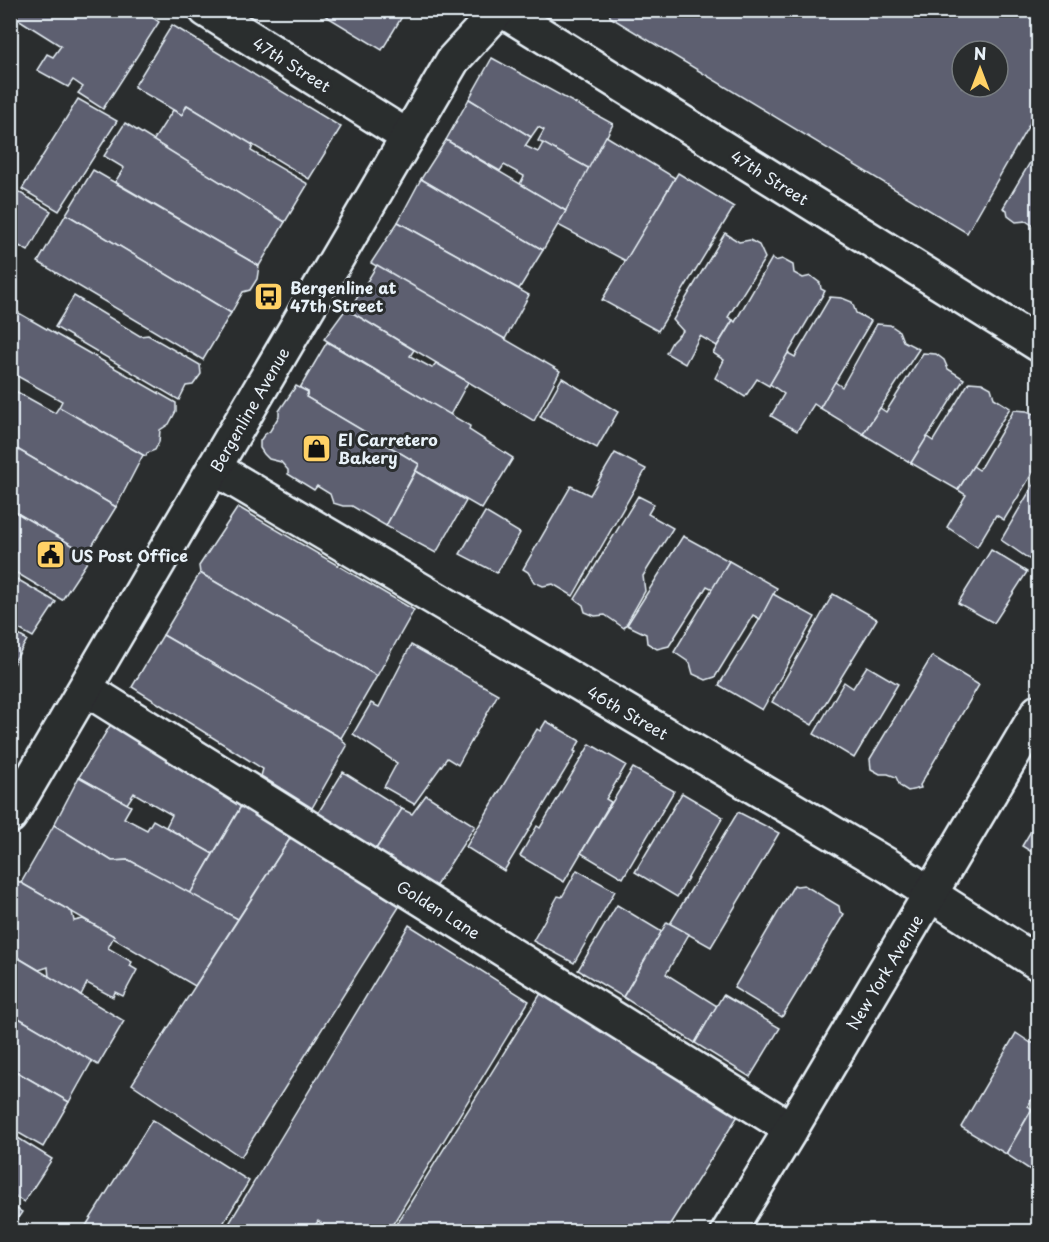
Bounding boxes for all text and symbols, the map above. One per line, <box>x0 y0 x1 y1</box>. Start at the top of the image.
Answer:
street label: 47th Street <box>248 31 336 98</box>
north arrow <box>950 39 1010 99</box>
text: N <box>974 41 986 65</box>
street label: 47th Street <box>726 144 814 211</box>
place label: Bergenline at 47th Street <box>290 275 397 317</box>
bus stop icon: Bergenline at 47th Street <box>253 280 285 312</box>
street label: Bergenline Avenue <box>203 342 295 476</box>
place label: El Carretero Bakery <box>338 427 438 469</box>
shop icon: El Carretero Bakery <box>301 432 333 464</box>
public building icon: US Post Office <box>34 539 66 571</box>
place label: US Post Office <box>71 543 188 567</box>
street label: 46th Street <box>583 679 673 745</box>
street label: Golden Lane <box>392 874 486 944</box>
street label: New York Avenue <box>840 909 928 1034</box>

